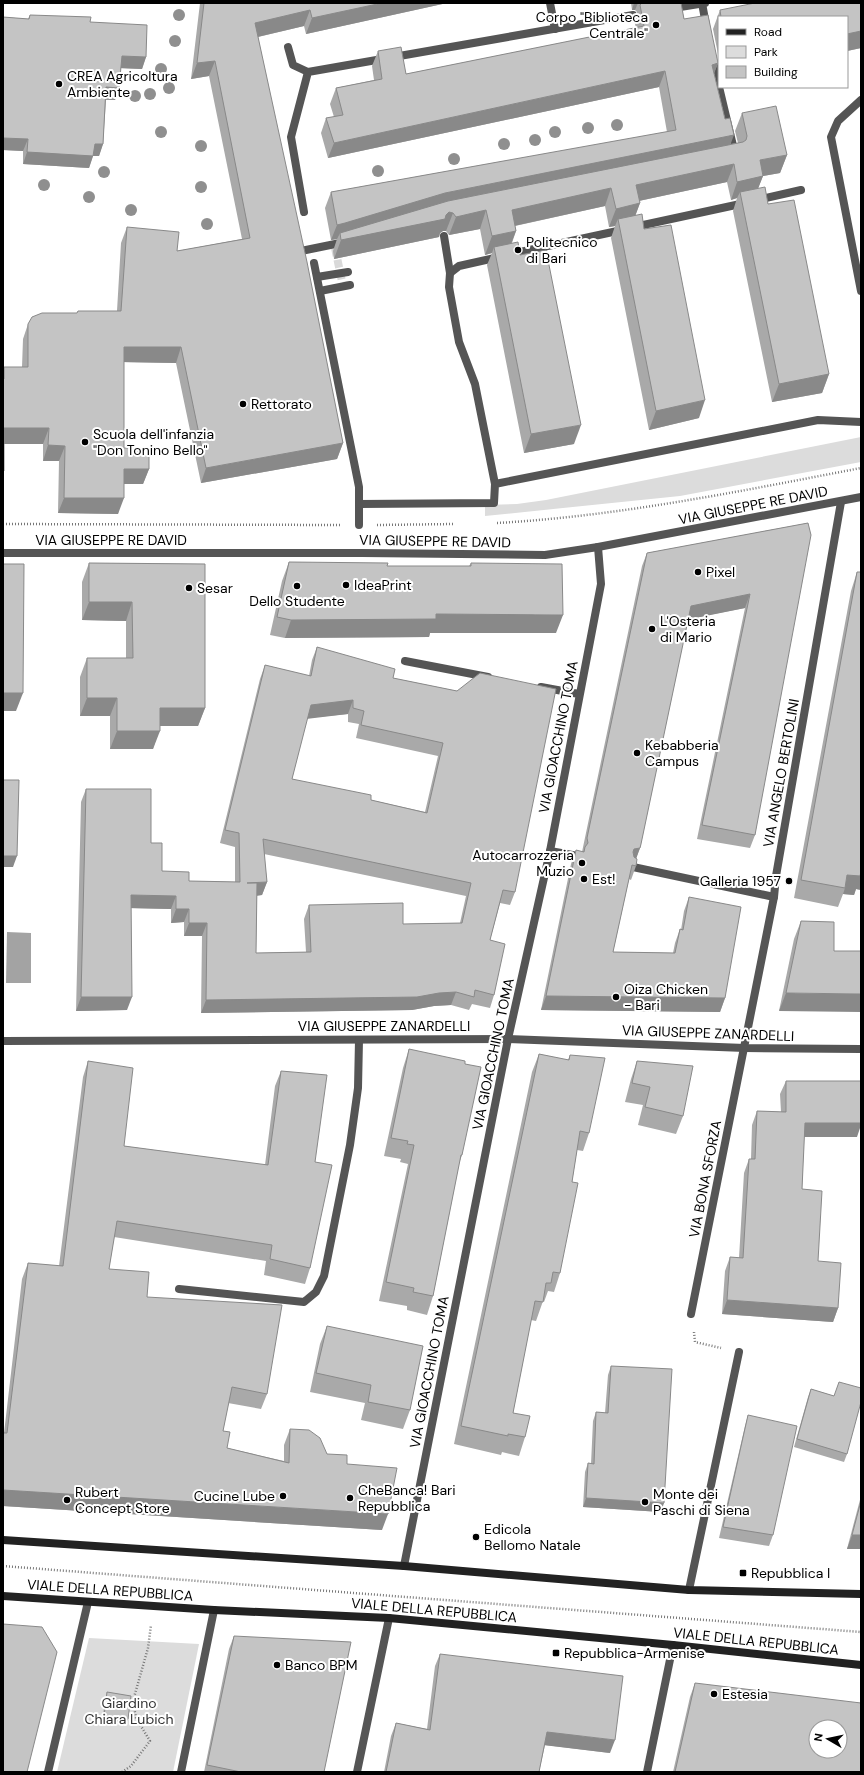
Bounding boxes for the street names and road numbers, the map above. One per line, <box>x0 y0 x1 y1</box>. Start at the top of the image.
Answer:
street label: VIA GIUSEPPE RE DAVID <box>677 482 829 528</box>
street label: VIA GIUSEPPE RE DAVID <box>35 531 187 549</box>
street label: VIA GIUSEPPE RE DAVID <box>359 531 511 551</box>
street label: VIA GIOACCHINO TOMA <box>534 659 582 815</box>
street label: VIA ANGELO BERTOLINI <box>759 697 803 849</box>
street label: VIA GIOACCHINO TOMA <box>468 976 518 1132</box>
street label: VIA GIUSEPPE ZANARDELLI <box>298 1017 470 1035</box>
street label: VIA GIUSEPPE ZANARDELLI <box>622 1021 794 1045</box>
street label: VIA BONA SFORZA <box>685 1119 725 1239</box>
street label: VIA GIOACCHINO TOMA <box>405 1294 453 1450</box>
street label: VIALE DELLA REPUBBLICA <box>26 1575 194 1605</box>
street label: VIALE DELLA REPUBBLICA <box>350 1594 518 1626</box>
street label: VIALE DELLA REPUBBLICA <box>672 1623 840 1659</box>

